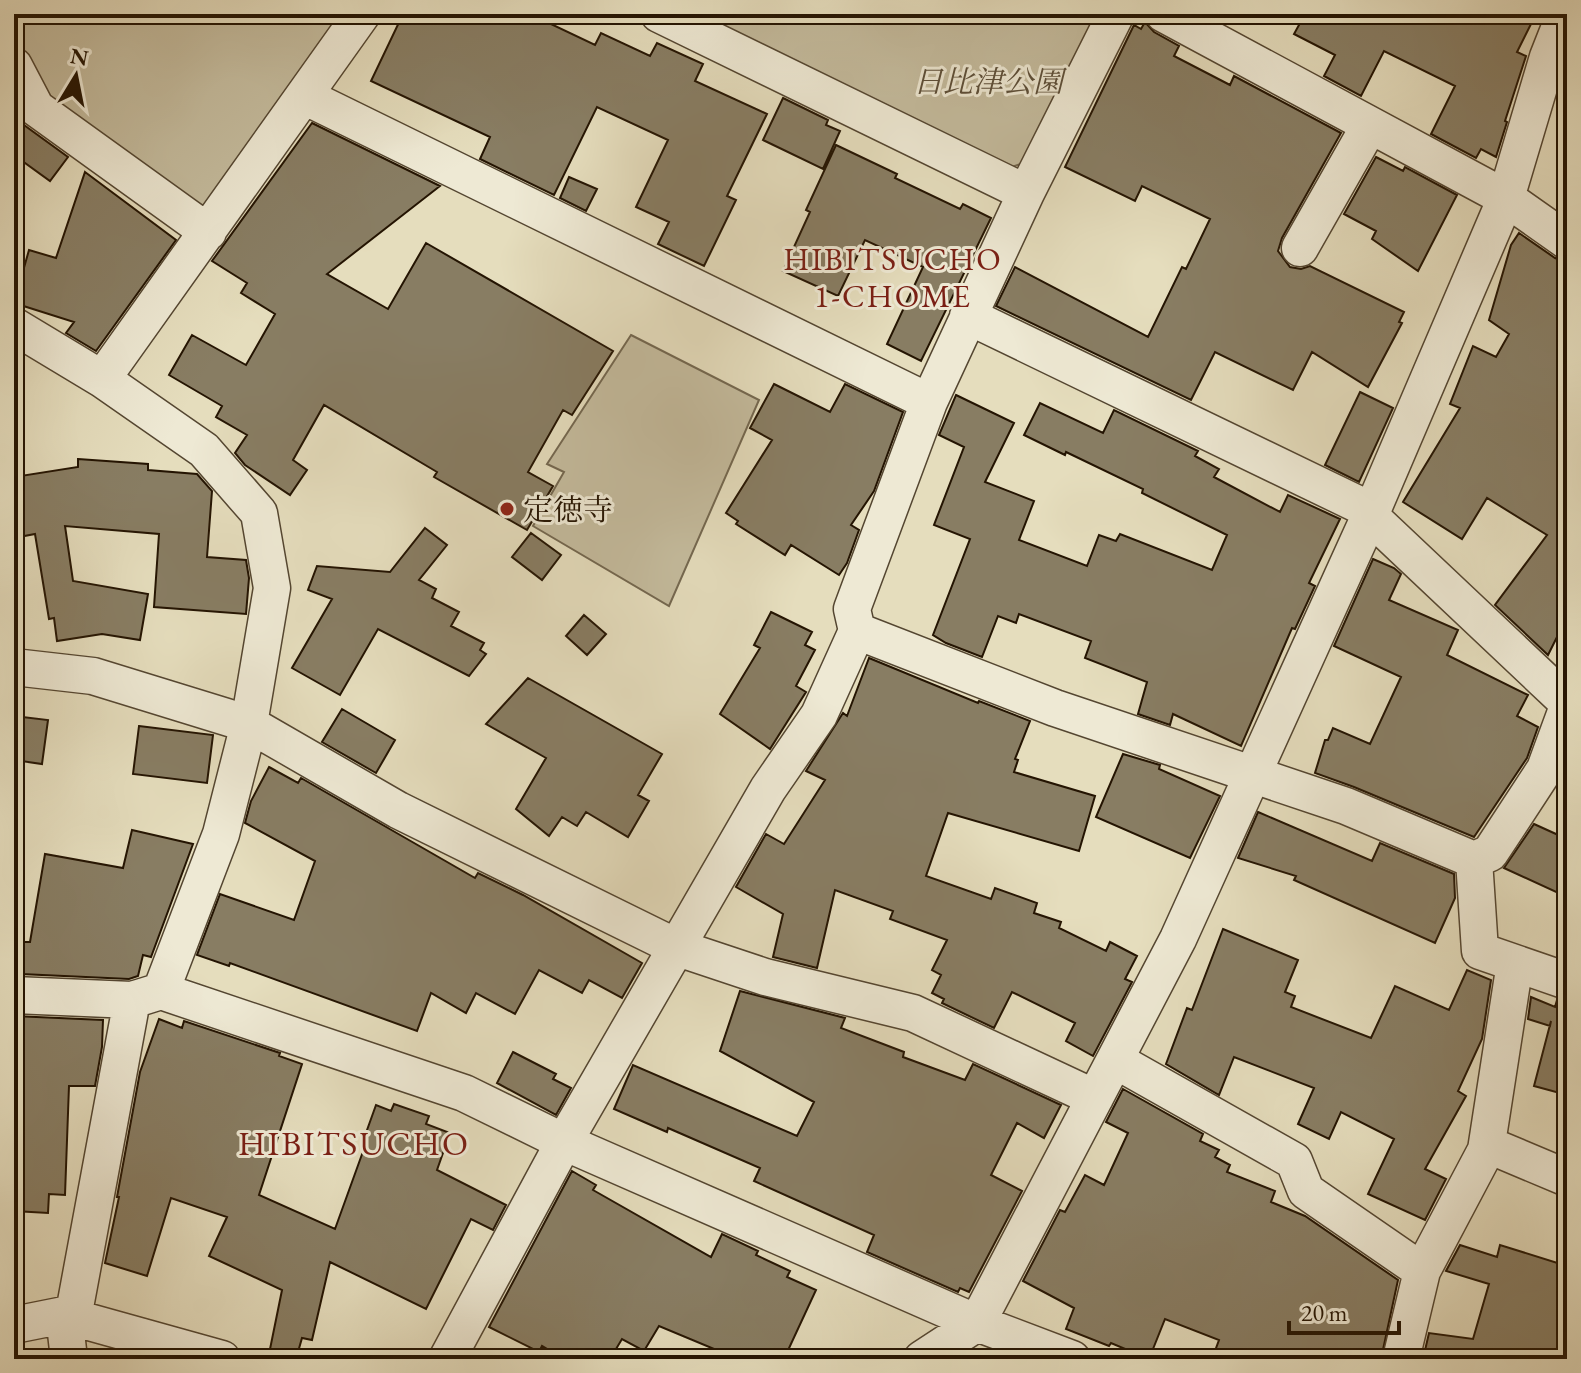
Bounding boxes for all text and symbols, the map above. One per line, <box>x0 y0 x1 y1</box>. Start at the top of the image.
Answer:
north arrow <box>36 36 116 116</box>
text: N <box>68 41 91 73</box>
park label: 日比津公園 <box>913 62 1068 101</box>
district label: HIBITSUCHO 1-CHOME <box>783 238 1003 317</box>
place label: 定徳寺 <box>523 490 613 529</box>
marker: 定徳寺 <box>498 500 516 518</box>
district label: HIBITSUCHO <box>238 1121 470 1165</box>
scale bar <box>1289 1285 1399 1335</box>
text: 20 m <box>1301 1297 1348 1328</box>

